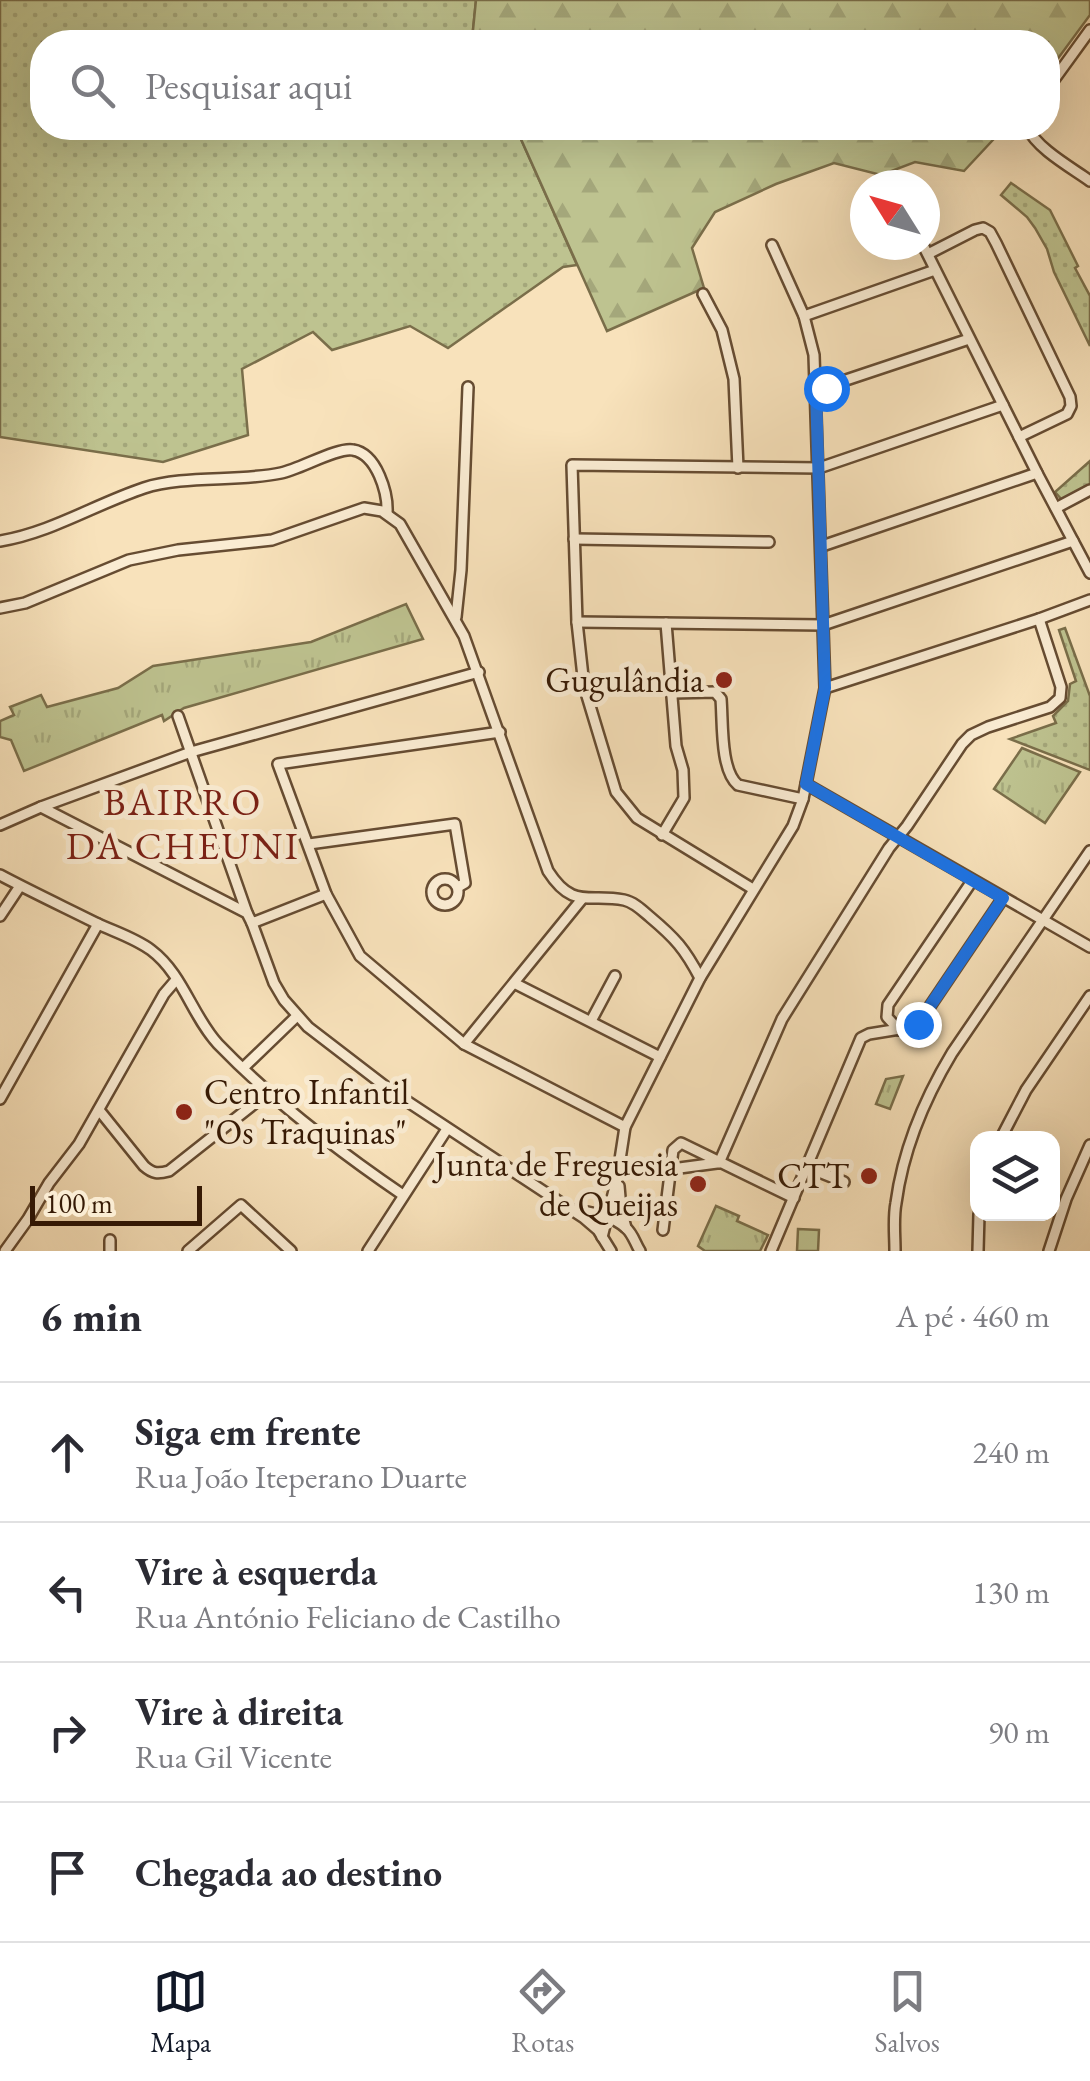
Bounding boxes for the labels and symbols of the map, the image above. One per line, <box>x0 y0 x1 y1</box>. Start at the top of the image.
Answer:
north arrow <box>850 170 940 260</box>
route start <box>804 366 850 412</box>
place label: Gugulândia <box>545 657 704 702</box>
marker: Gugulândia <box>713 669 735 691</box>
district label: BAIRRO DA CHEUNI <box>66 777 300 870</box>
route end <box>896 1002 942 1048</box>
place label: Centro Infantil "Os Traquinas" <box>204 1069 409 1154</box>
marker: Centro Infantil "Os Traquinas" <box>173 1101 195 1123</box>
place label: Junta de Freguesia de Queijas <box>431 1141 678 1226</box>
place label: CTT <box>777 1153 850 1198</box>
marker: CTT <box>858 1165 880 1187</box>
marker: Junta de Freguesia de Queijas <box>687 1173 709 1195</box>
scale bar <box>30 1181 202 1226</box>

